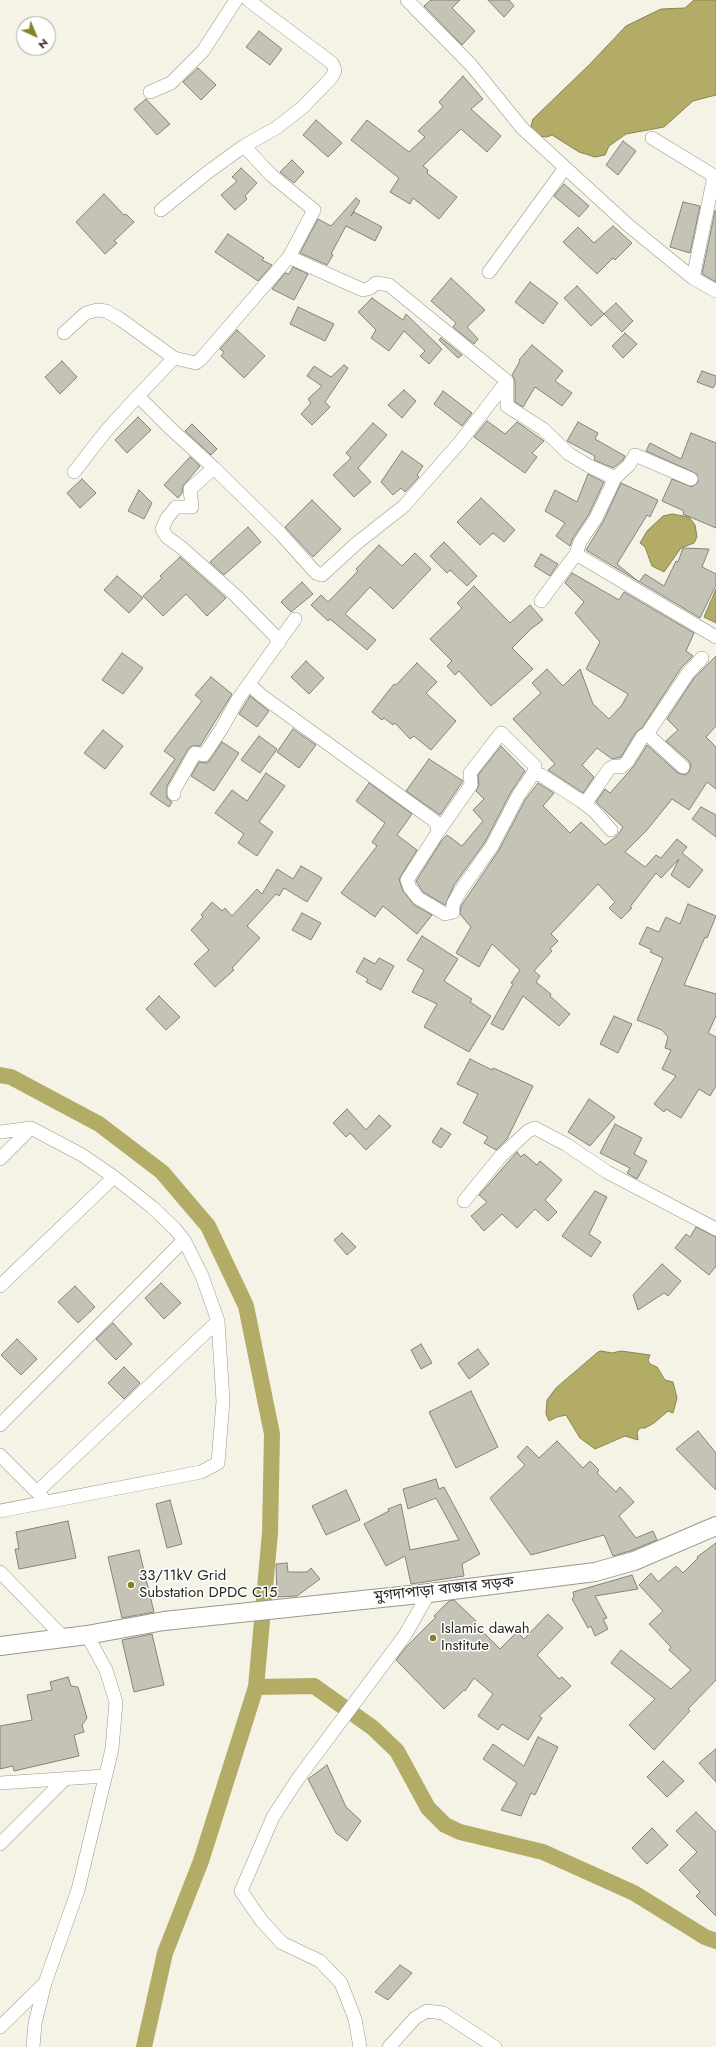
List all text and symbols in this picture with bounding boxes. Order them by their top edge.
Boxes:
north arrow [16,16,56,56]
text: N [35,35,52,53]
place label: 33/11kV Grid Substation DPDC C15 [139,1567,277,1602]
street label: মুগদাপাড়া বাজার সড়ক [373,1574,515,1606]
marker: 33/11kV Grid Substation DPDC C15 [126,1580,136,1590]
place label: Islamic dawah Institute [441,1620,530,1655]
marker: Islamic dawah Institute [428,1633,438,1643]

